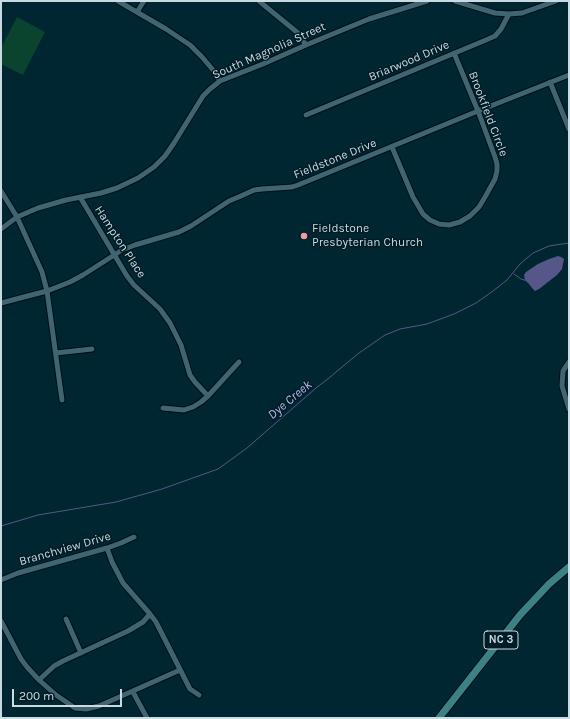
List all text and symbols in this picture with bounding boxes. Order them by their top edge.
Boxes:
street label: South Magnolia Street [210,20,328,82]
street label: Briarwood Drive [367,38,451,84]
street label: Brookfield Circle [465,69,511,159]
street label: Fieldstone Drive [291,136,379,182]
street label: Hampton Place [91,203,149,281]
place label: Fieldstone Presbyterian Church [312,222,423,250]
marker: Fieldstone Presbyterian Church [299,231,309,241]
water label: Dye Creek [265,377,315,423]
street label: Branchview Drive [18,529,112,569]
road number: NC 3 [484,631,518,649]
scale bar [14,681,124,707]
text: 200 m [19,689,54,703]

